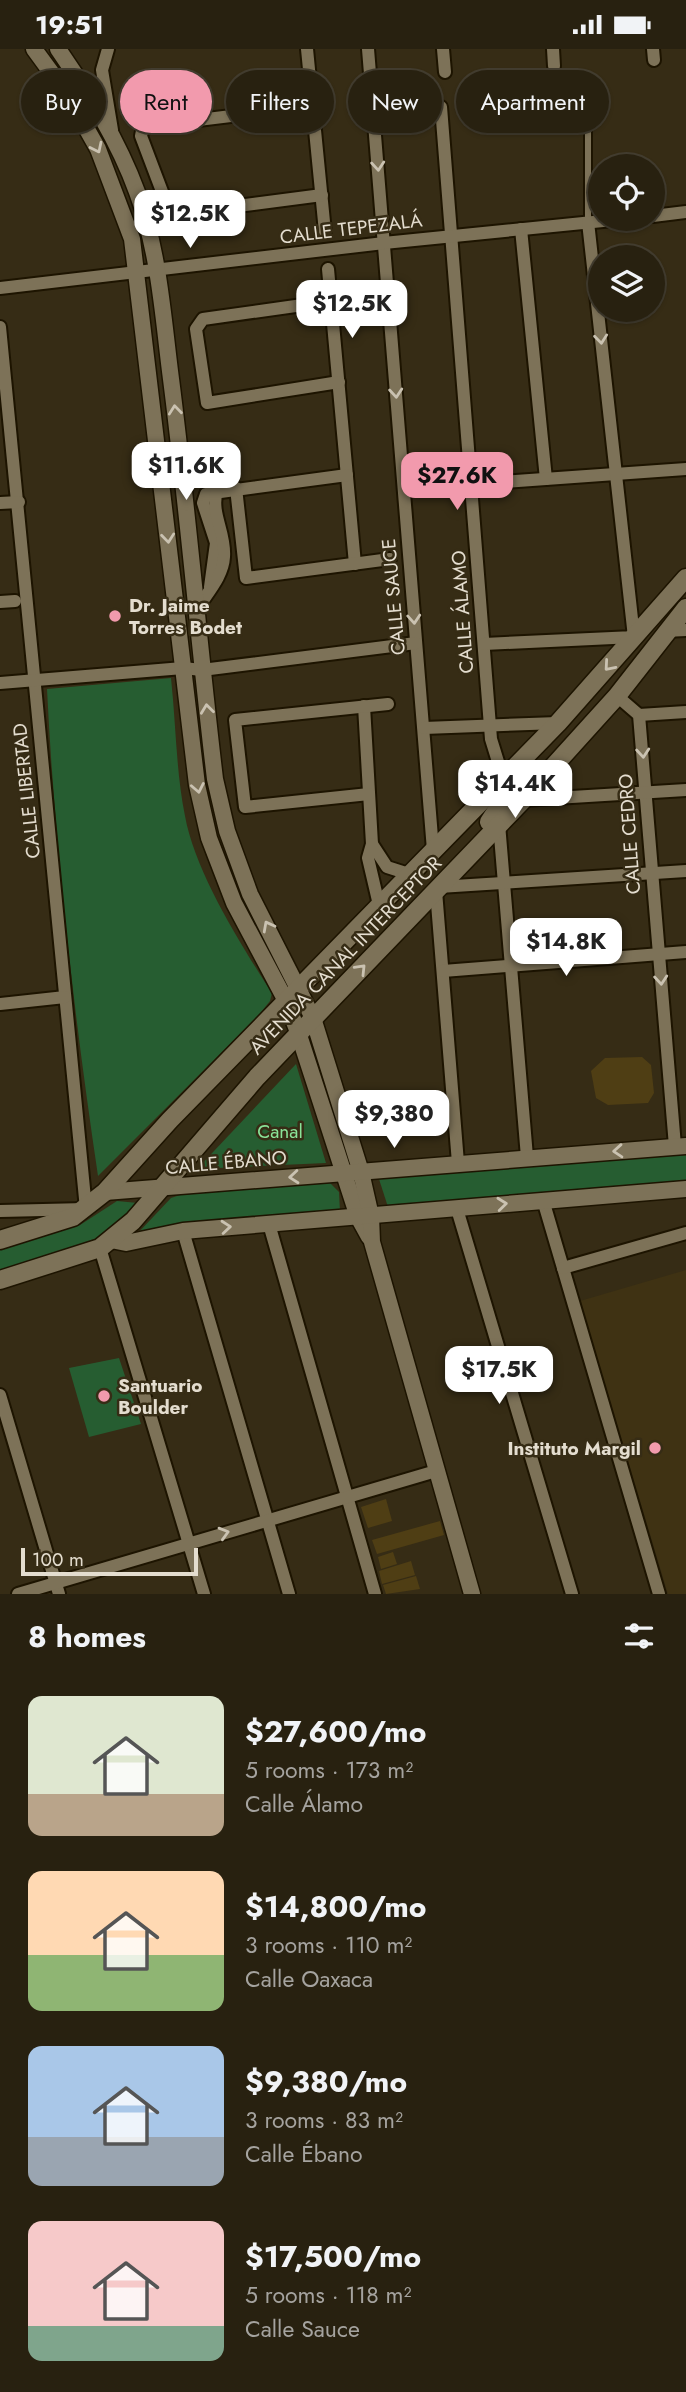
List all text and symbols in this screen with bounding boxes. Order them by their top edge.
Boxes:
text: 19:51 [35,6,104,44]
chip: Buy [21,70,106,133]
chip: Rent [120,70,212,133]
chip: Filters [226,70,334,133]
chip: New [348,70,442,133]
chip: Apartment [456,70,609,133]
one-way arrow [88,141,102,153]
map controls [588,154,665,322]
button: locate [588,154,665,231]
one-way arrow [370,161,385,172]
pin: $12.5K [133,191,247,250]
text: $12.5K [150,196,230,230]
street label: CALLE TEPEZALÁ [278,206,424,251]
button: layers [588,245,665,322]
pin: $12.5K [295,281,409,340]
text: $12.5K [312,286,392,320]
one-way arrow [593,334,608,345]
one-way arrow [388,387,403,398]
one-way arrow [167,404,182,416]
pin: $11.6K [129,442,243,502]
text: $11.6K [148,448,224,482]
pin: $27.6K [400,453,514,512]
text: $27.6K [417,458,497,492]
one-way arrow [161,532,176,543]
street label: CALLE SAUCE [375,538,412,656]
street label: CALLE ÁLAMO [445,550,480,674]
place label: Dr. Jaime Torres Bodet [129,592,242,641]
marker: Dr. Jaime Torres Bodet [107,608,123,624]
one-way arrow [406,614,421,625]
one-way arrow [604,658,617,671]
one-way arrow [199,703,214,715]
street label: CALLE LIBERTAD [6,722,47,860]
one-way arrow [635,748,650,759]
pin: $14.4K [458,761,572,820]
text: $14.4K [474,766,556,800]
street label: CALLE CEDRO [612,773,647,895]
one-way arrow [189,782,204,794]
street label: AVENIDA CANAL INTERCEPTOR [243,850,448,1061]
pin: $14.8K [509,919,623,978]
one-way arrow [263,921,276,933]
text: $14.8K [526,924,606,958]
one-way arrow [353,965,366,978]
one-way arrow [653,975,668,986]
pin: $9,380 [337,1091,451,1150]
text: $9,380 [354,1096,434,1130]
park label: Canal [257,1118,303,1145]
one-way arrow [612,1143,623,1158]
street label: CALLE ÉBANO [164,1144,288,1181]
one-way arrow [288,1170,299,1185]
one-way arrow [497,1197,508,1212]
one-way arrow [221,1220,232,1235]
pin: $17.5K [442,1347,556,1406]
text: $17.5K [461,1352,537,1386]
place label: Santuario Boulder [118,1372,203,1421]
marker: Santuario Boulder [96,1388,112,1404]
place label: Instituto Margil [507,1435,641,1462]
marker: Instituto Margil [647,1440,663,1456]
one-way arrow [218,1527,230,1542]
scale bar [21,1545,198,1577]
text: 100 m [32,1546,84,1573]
text: 8 homes [28,1615,146,1658]
icon: filters [620,1617,658,1655]
text: $27,600/mo [245,1710,426,1753]
icon: home [84,1724,168,1808]
text: 5 rooms · 173 m² [245,1753,413,1787]
text: Calle Álamo [245,1787,363,1821]
text: $14,800/mo [245,1885,427,1928]
icon: home [84,1899,168,1983]
text: 3 rooms · 110 m² [245,1928,412,1962]
text: Calle Oaxaca [245,1962,373,1996]
text: $9,380/mo [245,2060,407,2103]
icon: home [84,2074,168,2158]
text: 3 rooms · 83 m² [245,2103,403,2137]
text: Calle Ébano [245,2137,363,2171]
text: $17,500/mo [245,2235,421,2278]
icon: home [84,2249,168,2333]
text: 5 rooms · 118 m² [245,2278,412,2312]
text: Calle Sauce [245,2312,360,2346]

